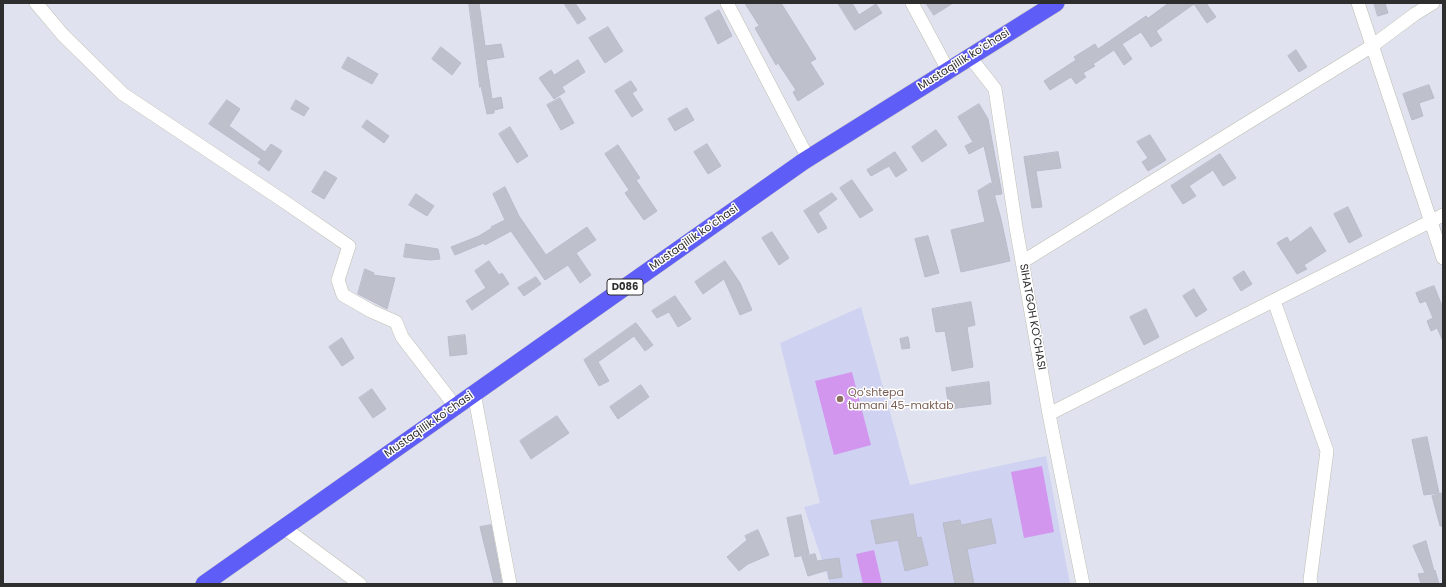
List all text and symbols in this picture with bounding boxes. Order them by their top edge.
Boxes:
street label: Mustaqillik koʻchasi [916,27,1012,93]
street label: Mustaqillik koʻchasi [647,202,741,274]
street label: SIHATGOH KO'CHASI [1016,263,1048,371]
road number: D086 [607,279,643,295]
place label: Qo'shtepa tumani 45-maktab [848,386,954,412]
street label: Mustaqillik koʻchasi [382,389,476,461]
marker: Qo'shtepa tumani 45-maktab [835,394,845,404]

